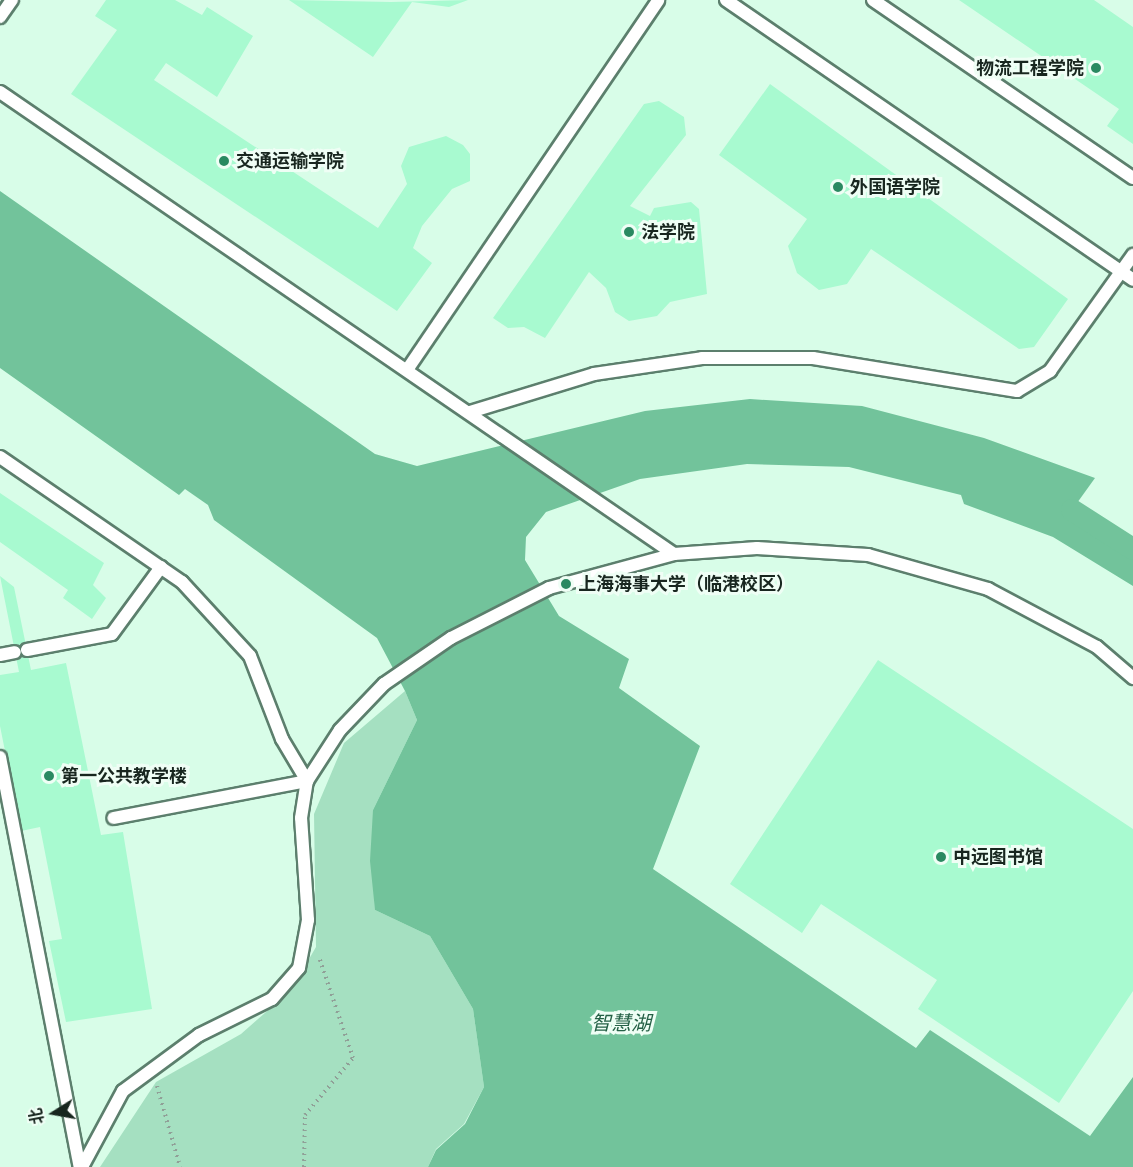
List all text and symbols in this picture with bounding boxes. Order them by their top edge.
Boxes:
place label: 物流工程学院 [976,57,1084,79]
marker: 物流工程学院 [1089,61,1103,75]
place label: 交通运输学院 [236,150,344,172]
marker: 交通运输学院 [217,154,231,168]
place label: 外国语学院 [850,176,940,198]
marker: 外国语学院 [831,180,845,194]
place label: 法学院 [641,221,695,243]
marker: 法学院 [622,225,636,239]
place label: 上海海事大学（临港校区） [578,573,794,595]
marker: 上海海事大学（临港校区） [559,577,573,591]
place label: 第一公共教学楼 [61,765,187,787]
marker: 第一公共教学楼 [42,769,56,783]
place label: 中远图书馆 [953,846,1043,868]
marker: 中远图书馆 [934,850,948,864]
water label: 智慧湖 [591,1010,651,1034]
north arrow [24,1083,84,1143]
text: 北 [23,1106,50,1127]

